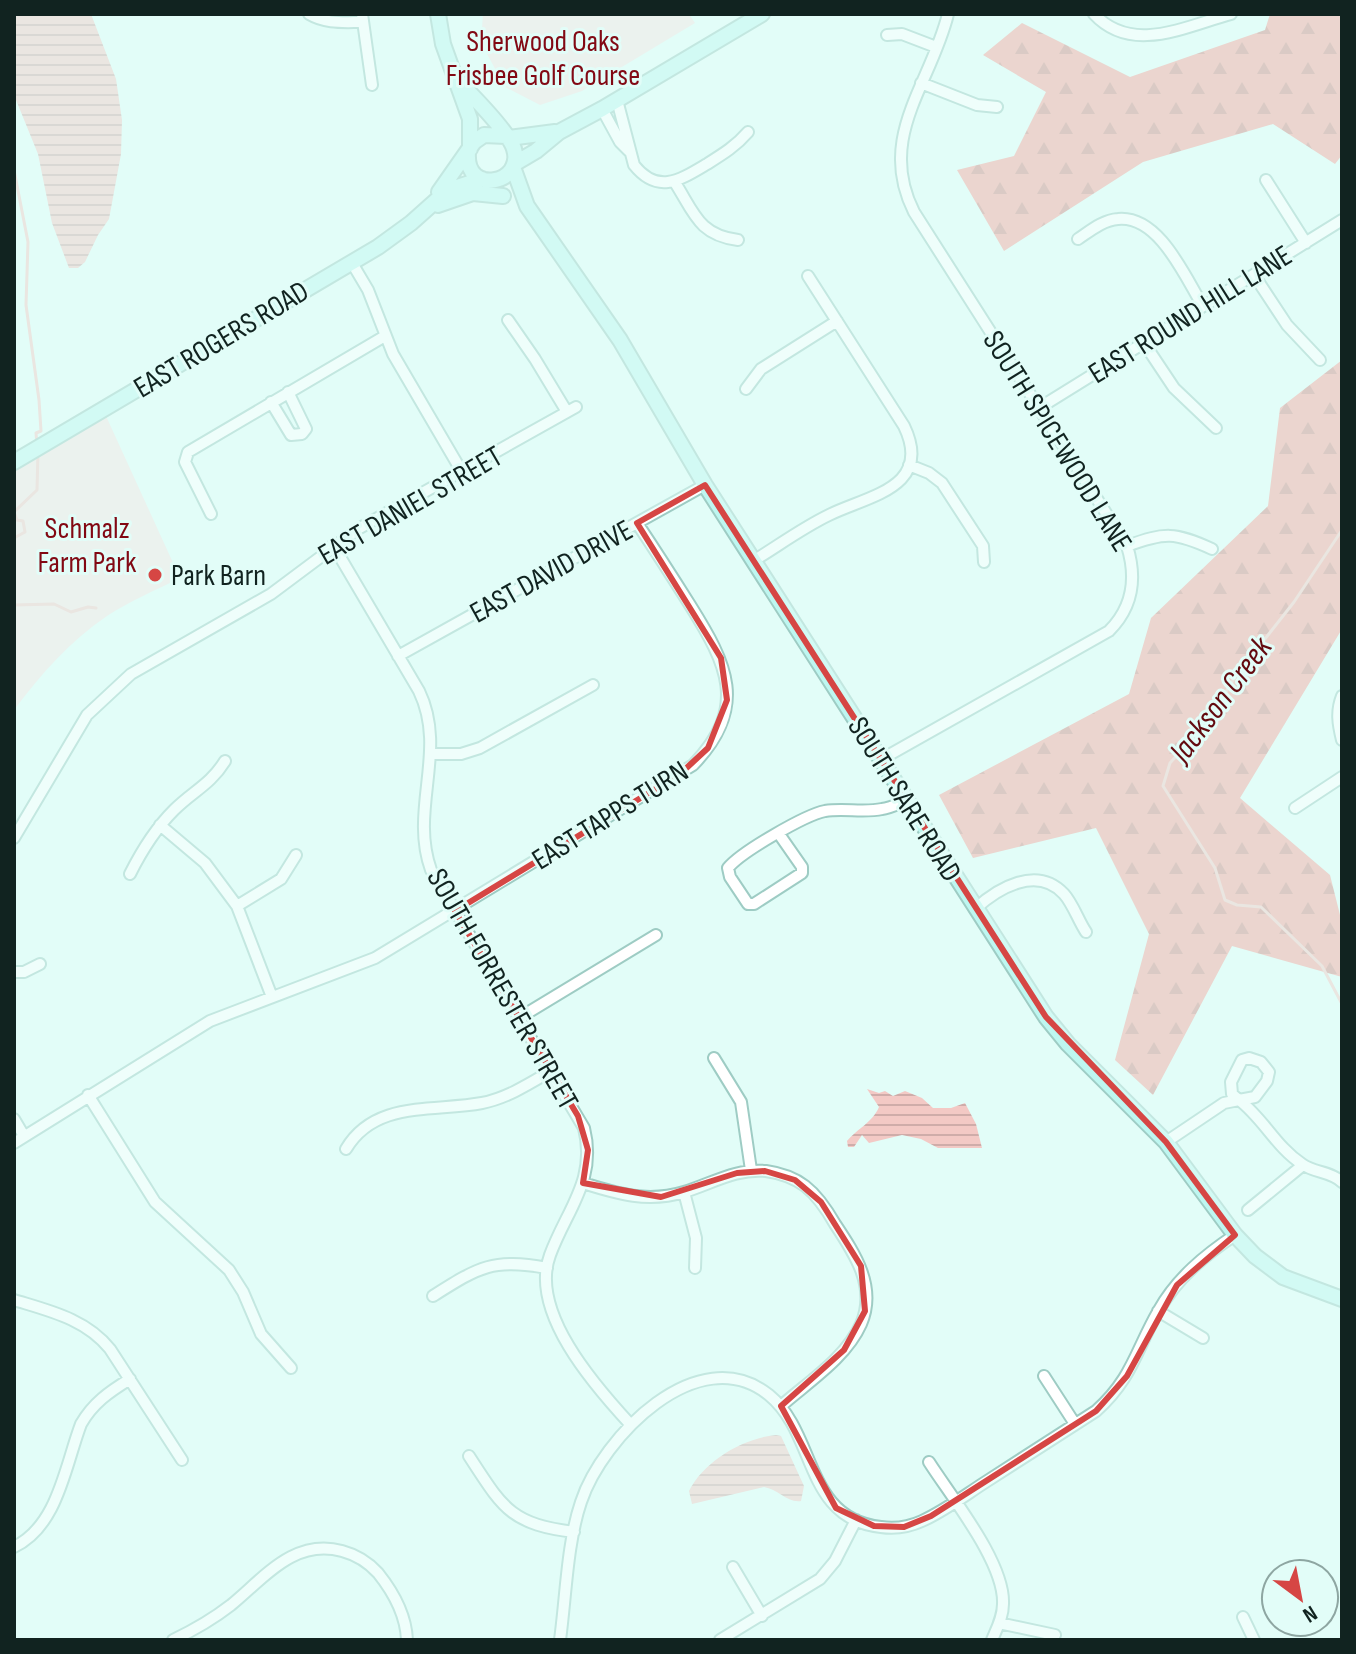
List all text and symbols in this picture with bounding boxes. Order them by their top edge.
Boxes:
park label: Sherwood Oaks Frisbee Golf Course [446,24,640,94]
street label: EAST ROUND HILL LANE [1082,238,1299,392]
street label: EAST ROGERS ROAD [127,273,316,406]
street label: SOUTH SPICEWOOD LANE [975,325,1140,559]
street label: EAST DANIEL STREET [312,439,509,573]
park label: Schmalz Farm Park [38,511,137,581]
street label: EAST DAVID DRIVE [464,512,639,631]
place label: Park Barn [171,558,266,594]
marker: Park Barn [146,566,164,584]
water label: Jackson Creek [1160,629,1282,772]
street label: SOUTH SARE ROAD [839,711,969,888]
street label: EAST TAPPS TURN [526,754,695,878]
street label: SOUTH FORRESTER STREET [418,863,586,1116]
north arrow [1260,1558,1340,1638]
text: N [1298,1599,1322,1628]

